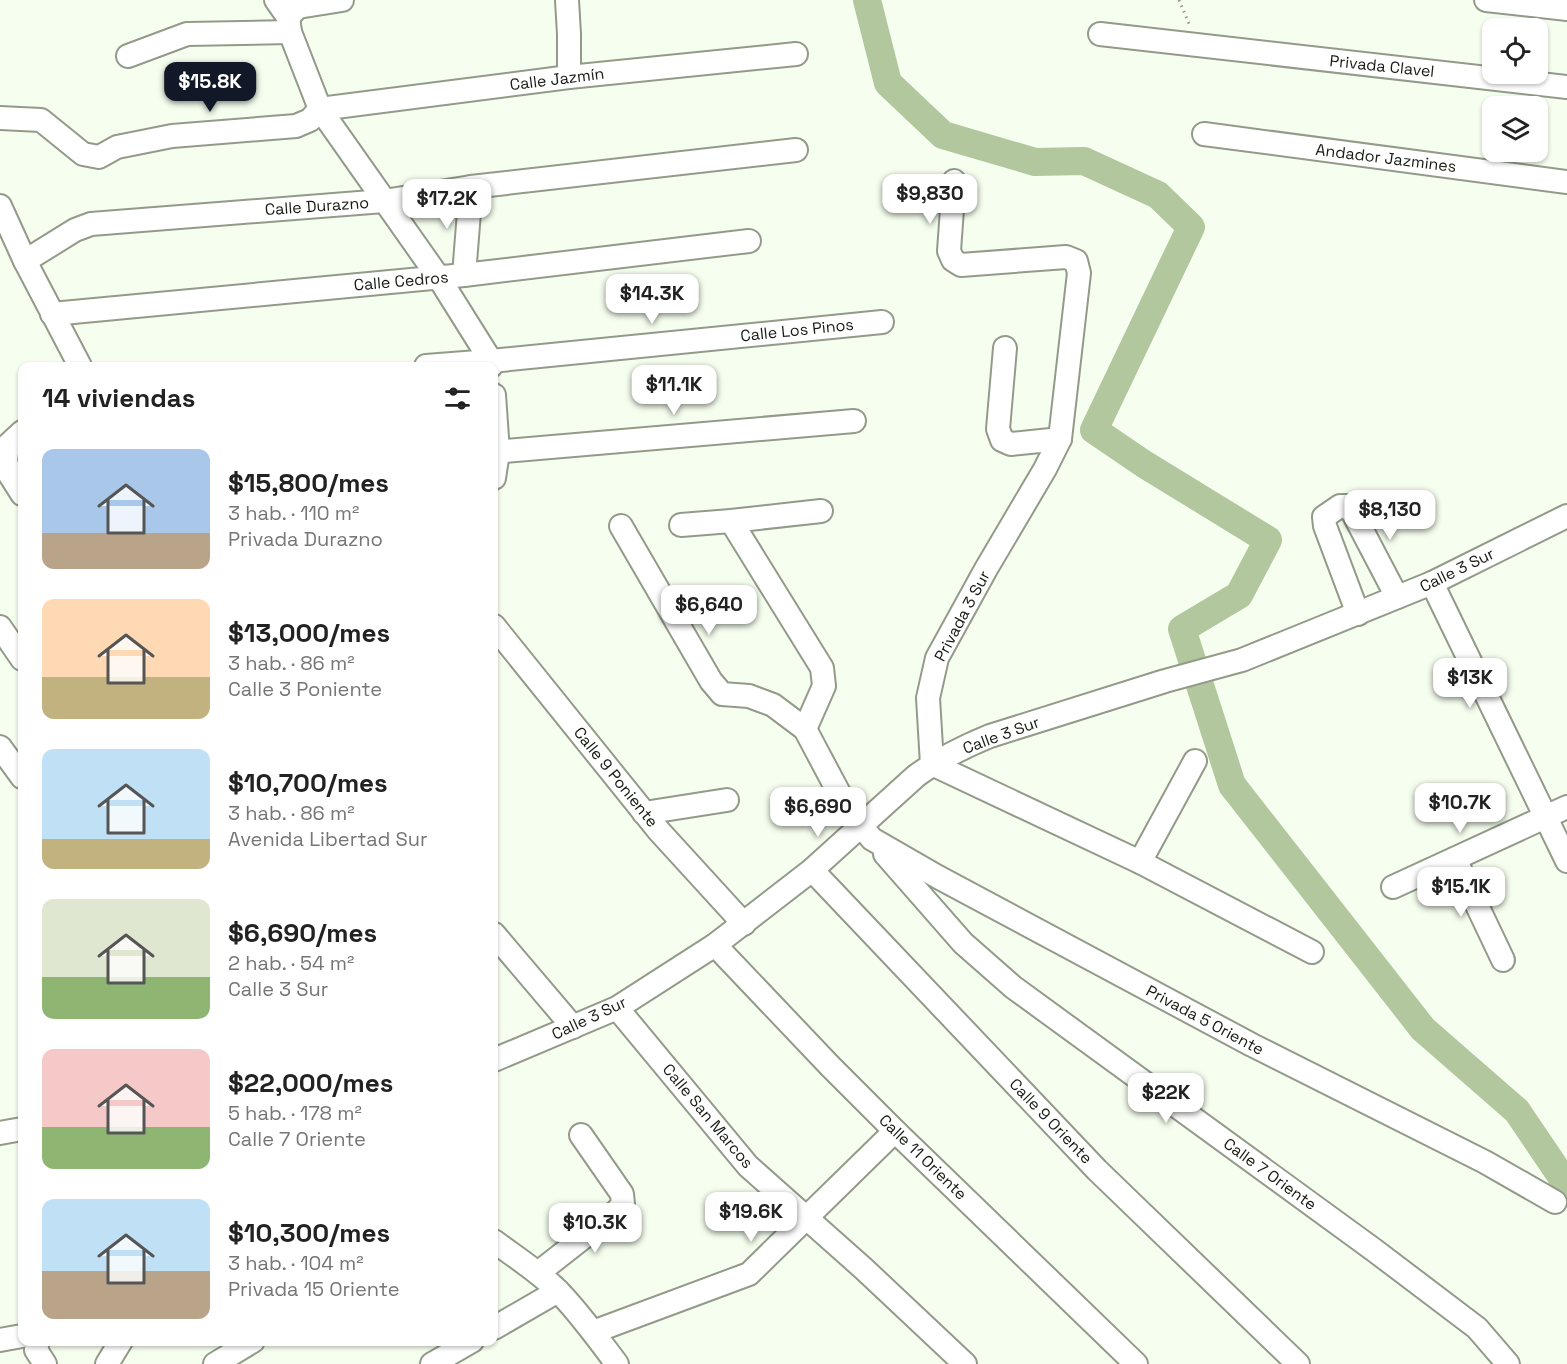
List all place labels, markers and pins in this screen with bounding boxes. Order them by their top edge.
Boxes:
pin: $15.8K [161,62,259,113]
pin: $9,830 [881,174,979,225]
pin: $17.2K [398,179,496,230]
pin: $14.3K [603,274,701,325]
pin: $11.1K [625,365,723,416]
pin: $8,130 [1341,490,1439,541]
pin: $6,640 [660,585,758,636]
pin: $13K [1434,658,1506,709]
pin: $10.7K [1411,783,1509,834]
pin: $6,690 [769,787,867,838]
pin: $15.1K [1412,867,1510,918]
pin: $22K [1130,1073,1202,1124]
pin: $19.6K [702,1192,800,1243]
pin: $10.3K [546,1203,644,1254]

